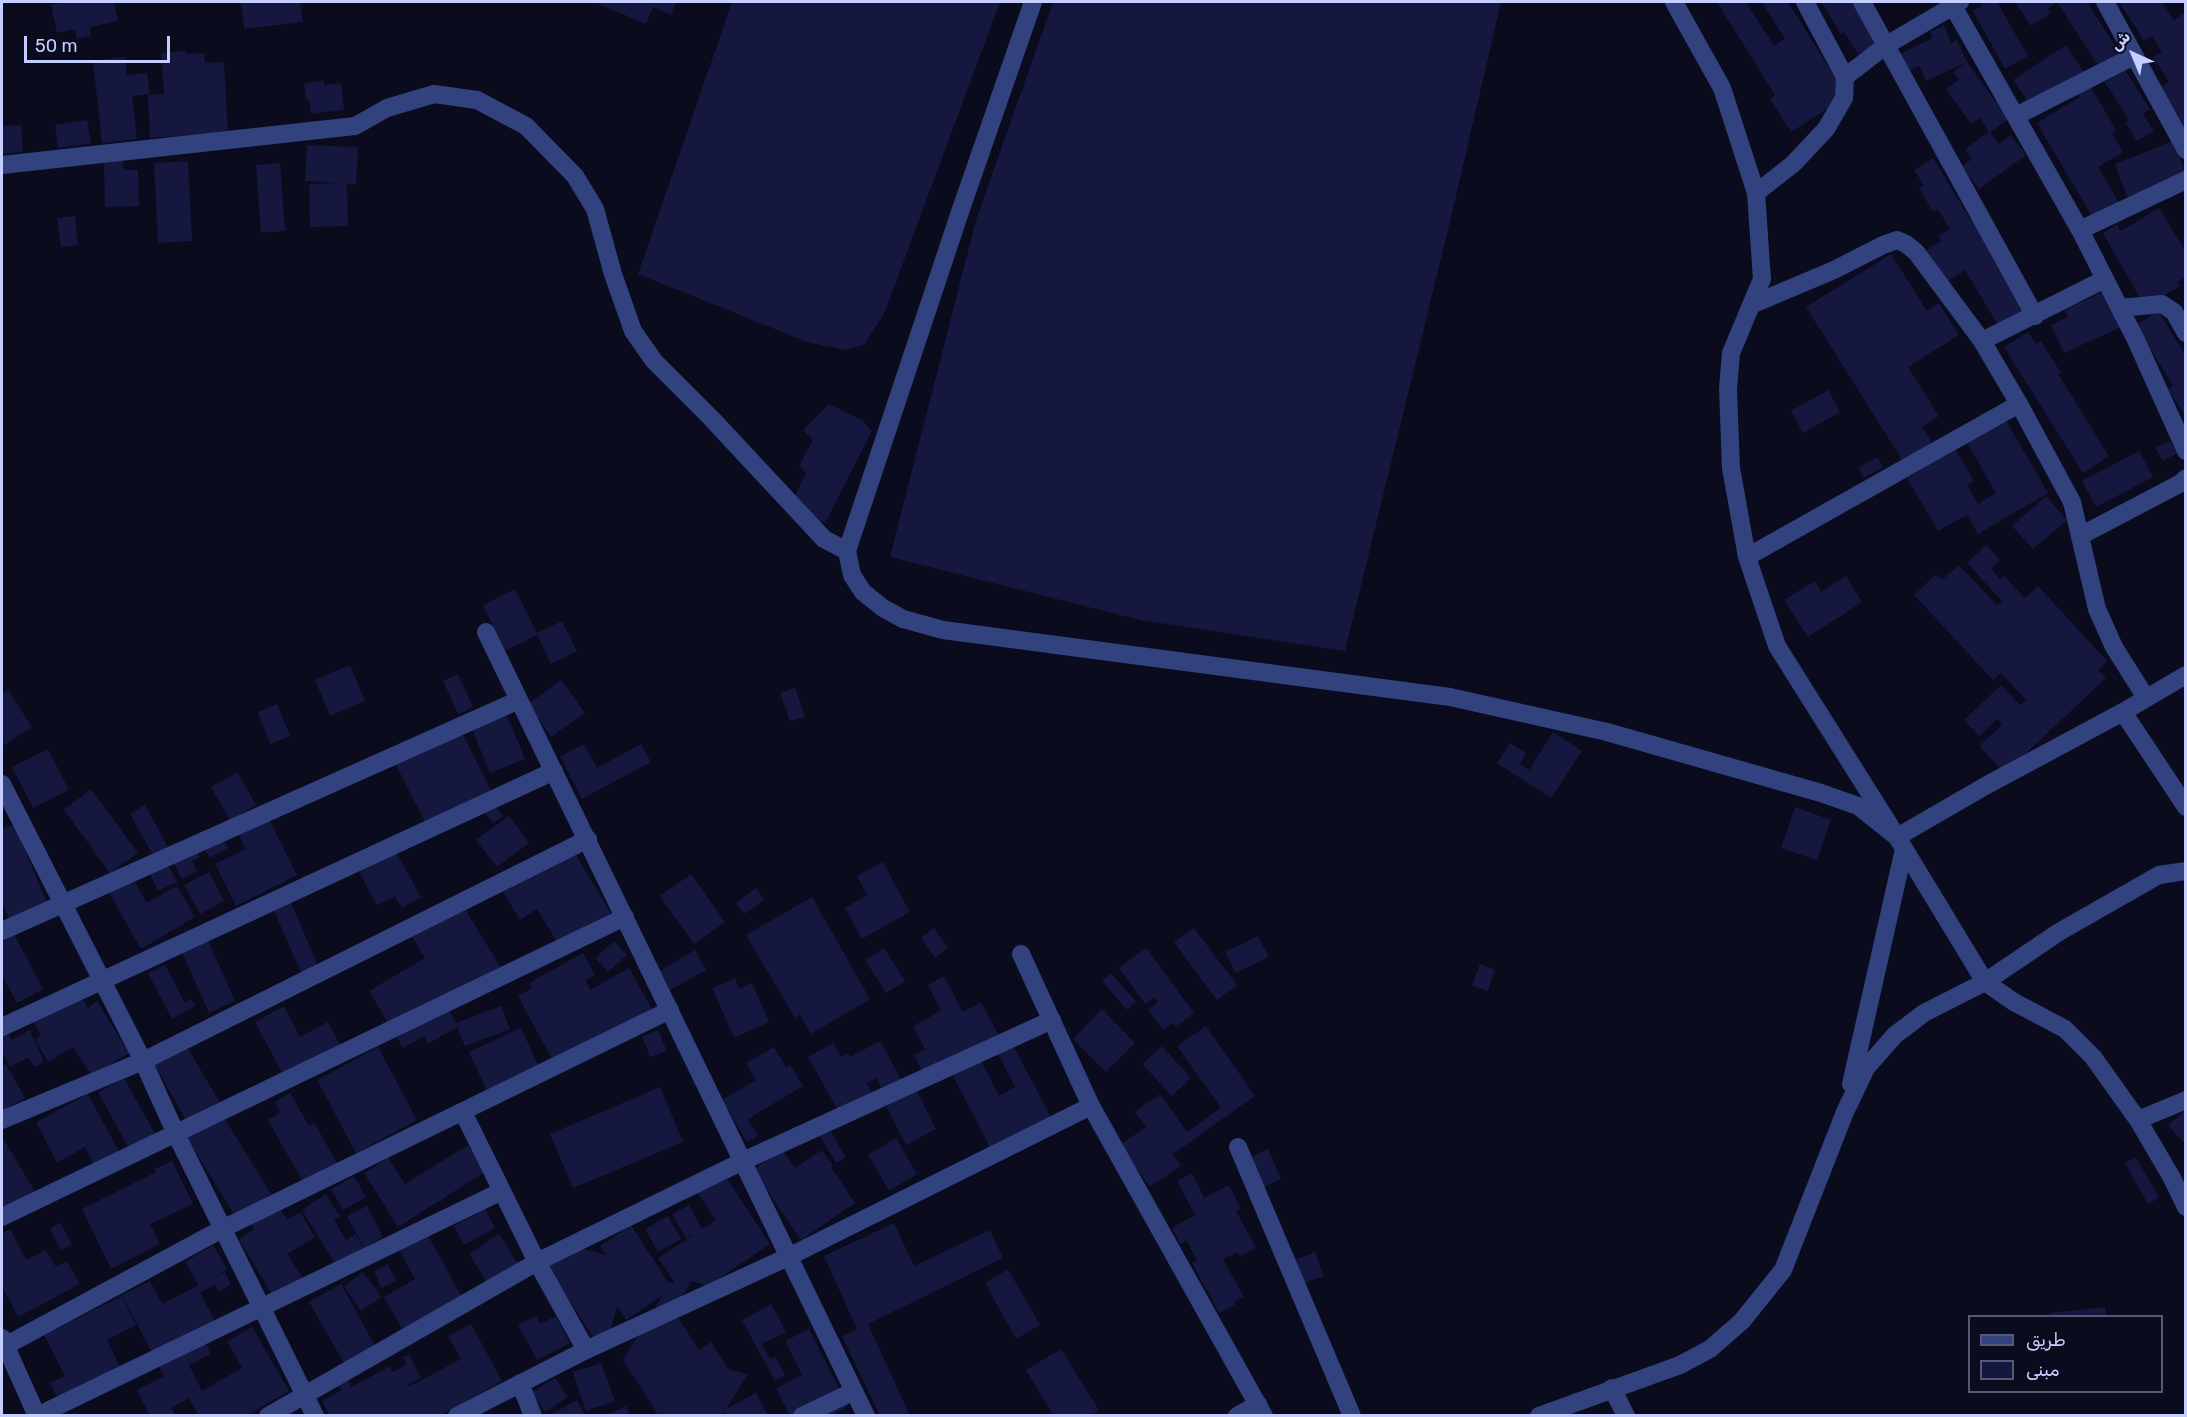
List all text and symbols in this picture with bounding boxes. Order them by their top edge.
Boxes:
scale bar [27,24,172,62]
north arrow [2103,24,2163,84]
text: ش [2106,27,2134,55]
text: 50 m [35,35,78,57]
legend [1968,1315,2163,1393]
text: طريق [2026,1329,2066,1351]
text: مبنى [2026,1359,2060,1381]

